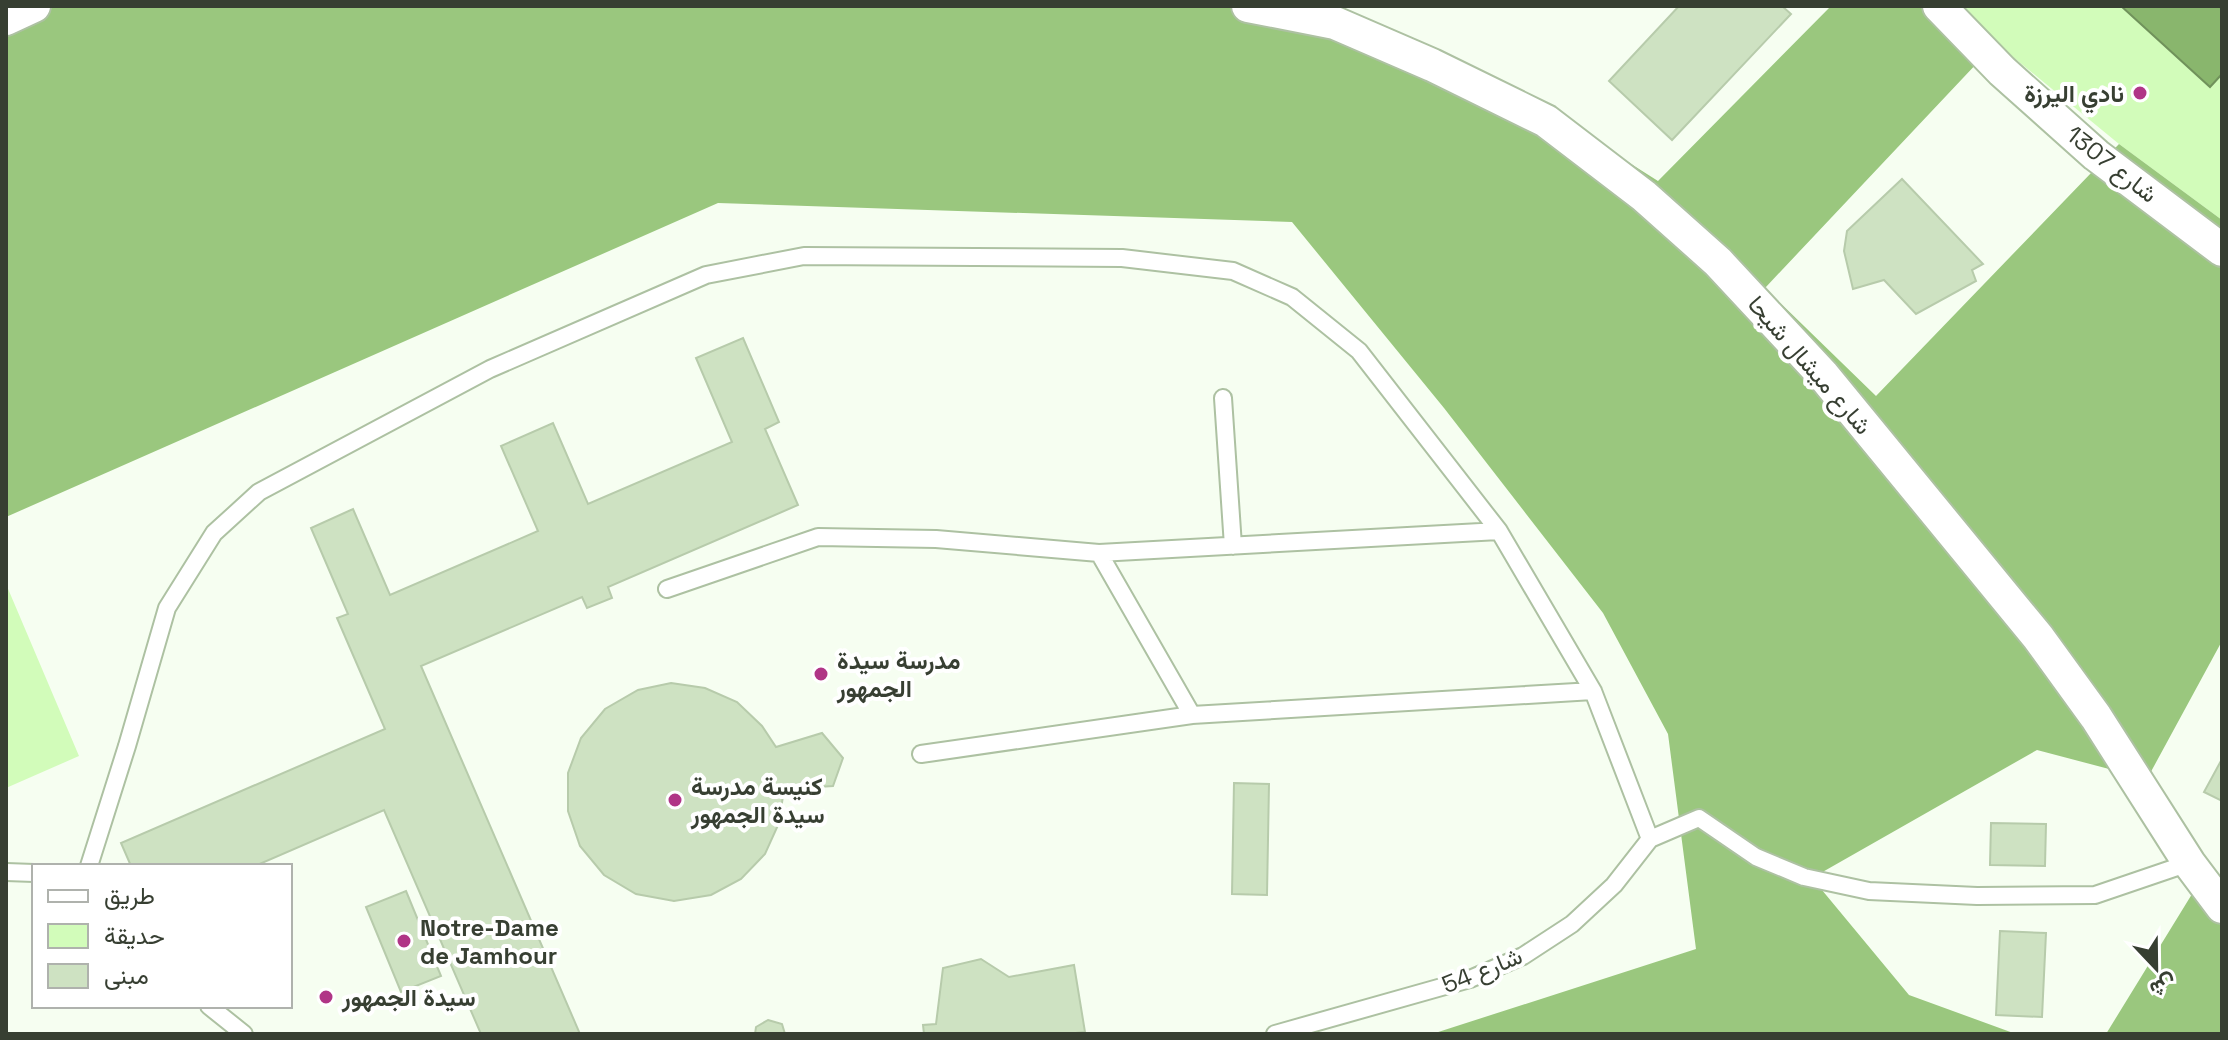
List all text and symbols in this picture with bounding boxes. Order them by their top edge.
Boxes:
place label: نادي اليرزة [2024,78,2124,114]
marker: نادي اليرزة [2131,84,2149,102]
street label: شارع 1307 [2059,119,2164,210]
street label: شارع ميشال شيحا [1740,289,1879,442]
place label: مدرسة سيدة الجمهور [836,645,960,704]
marker: مدرسة سيدة الجمهور [812,665,830,683]
place label: كنيسة مدرسة سيدة الجمهور [690,771,825,830]
marker: كنيسة مدرسة سيدة الجمهور [666,791,684,809]
legend [32,864,292,1008]
text: طريق [104,880,155,911]
place label: Notre-Dame de Jamhour [420,912,559,971]
text: حديقة [104,920,165,951]
north arrow [2116,928,2196,1008]
marker: Notre-Dame de Jamhour [395,932,413,950]
street label: شارع 54 [1437,940,1527,1001]
text: مبنى [104,960,149,991]
text: ش [2146,969,2181,1004]
place label: سيدة الجمهور [341,982,476,1013]
marker: سيدة الجمهور [317,988,335,1006]

